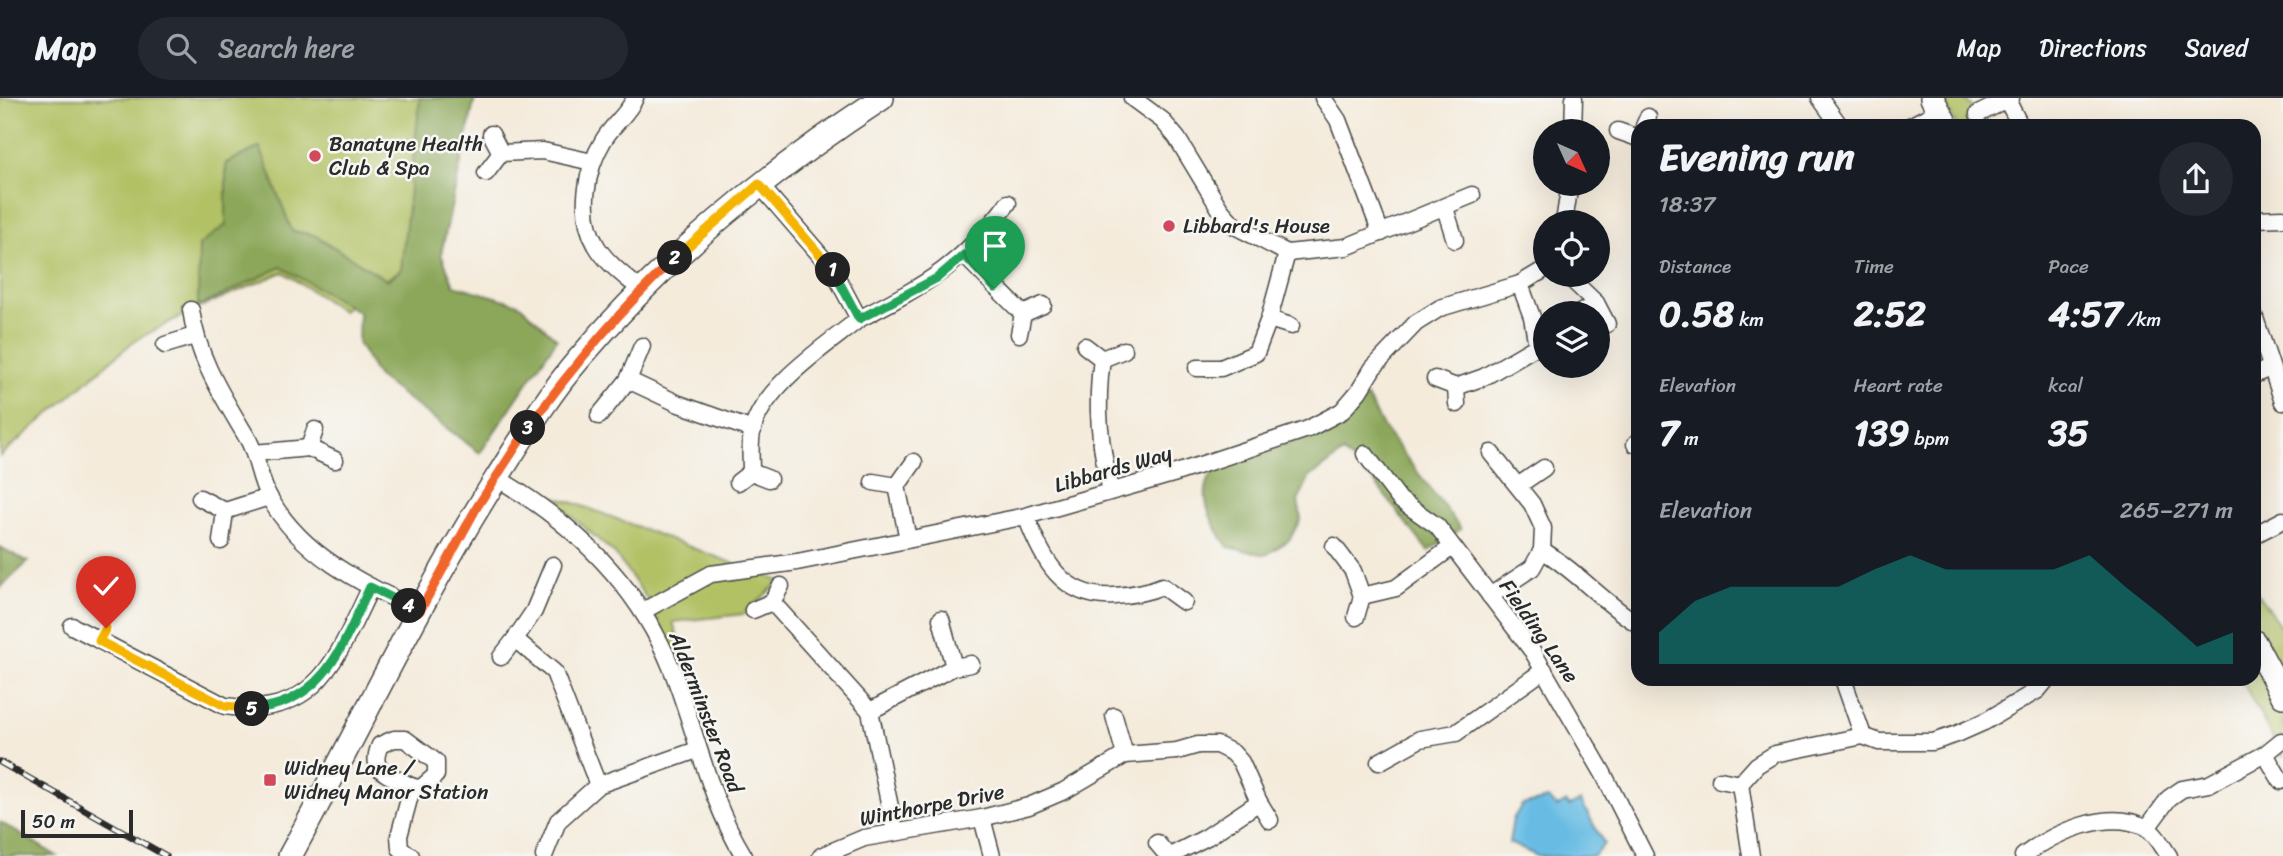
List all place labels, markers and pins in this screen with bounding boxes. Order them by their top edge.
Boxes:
place label: Banatyne Health Club & Spa [329,125,483,187]
marker: Banatyne Health Club & Spa [307,148,323,164]
place label: Libbard's House [1183,207,1330,245]
pin [965,216,1025,288]
marker: Libbard's House [1161,218,1177,234]
pin: 2 [658,240,692,276]
pin: 1 [816,252,850,288]
pin: 3 [510,410,546,446]
pin [76,556,136,628]
pin: 4 [392,588,426,624]
pin: 5 [234,692,270,726]
place label: Widney Lane / Widney Manor Station [284,749,488,811]
marker: Widney Lane / Widney Manor Station [262,772,278,788]

